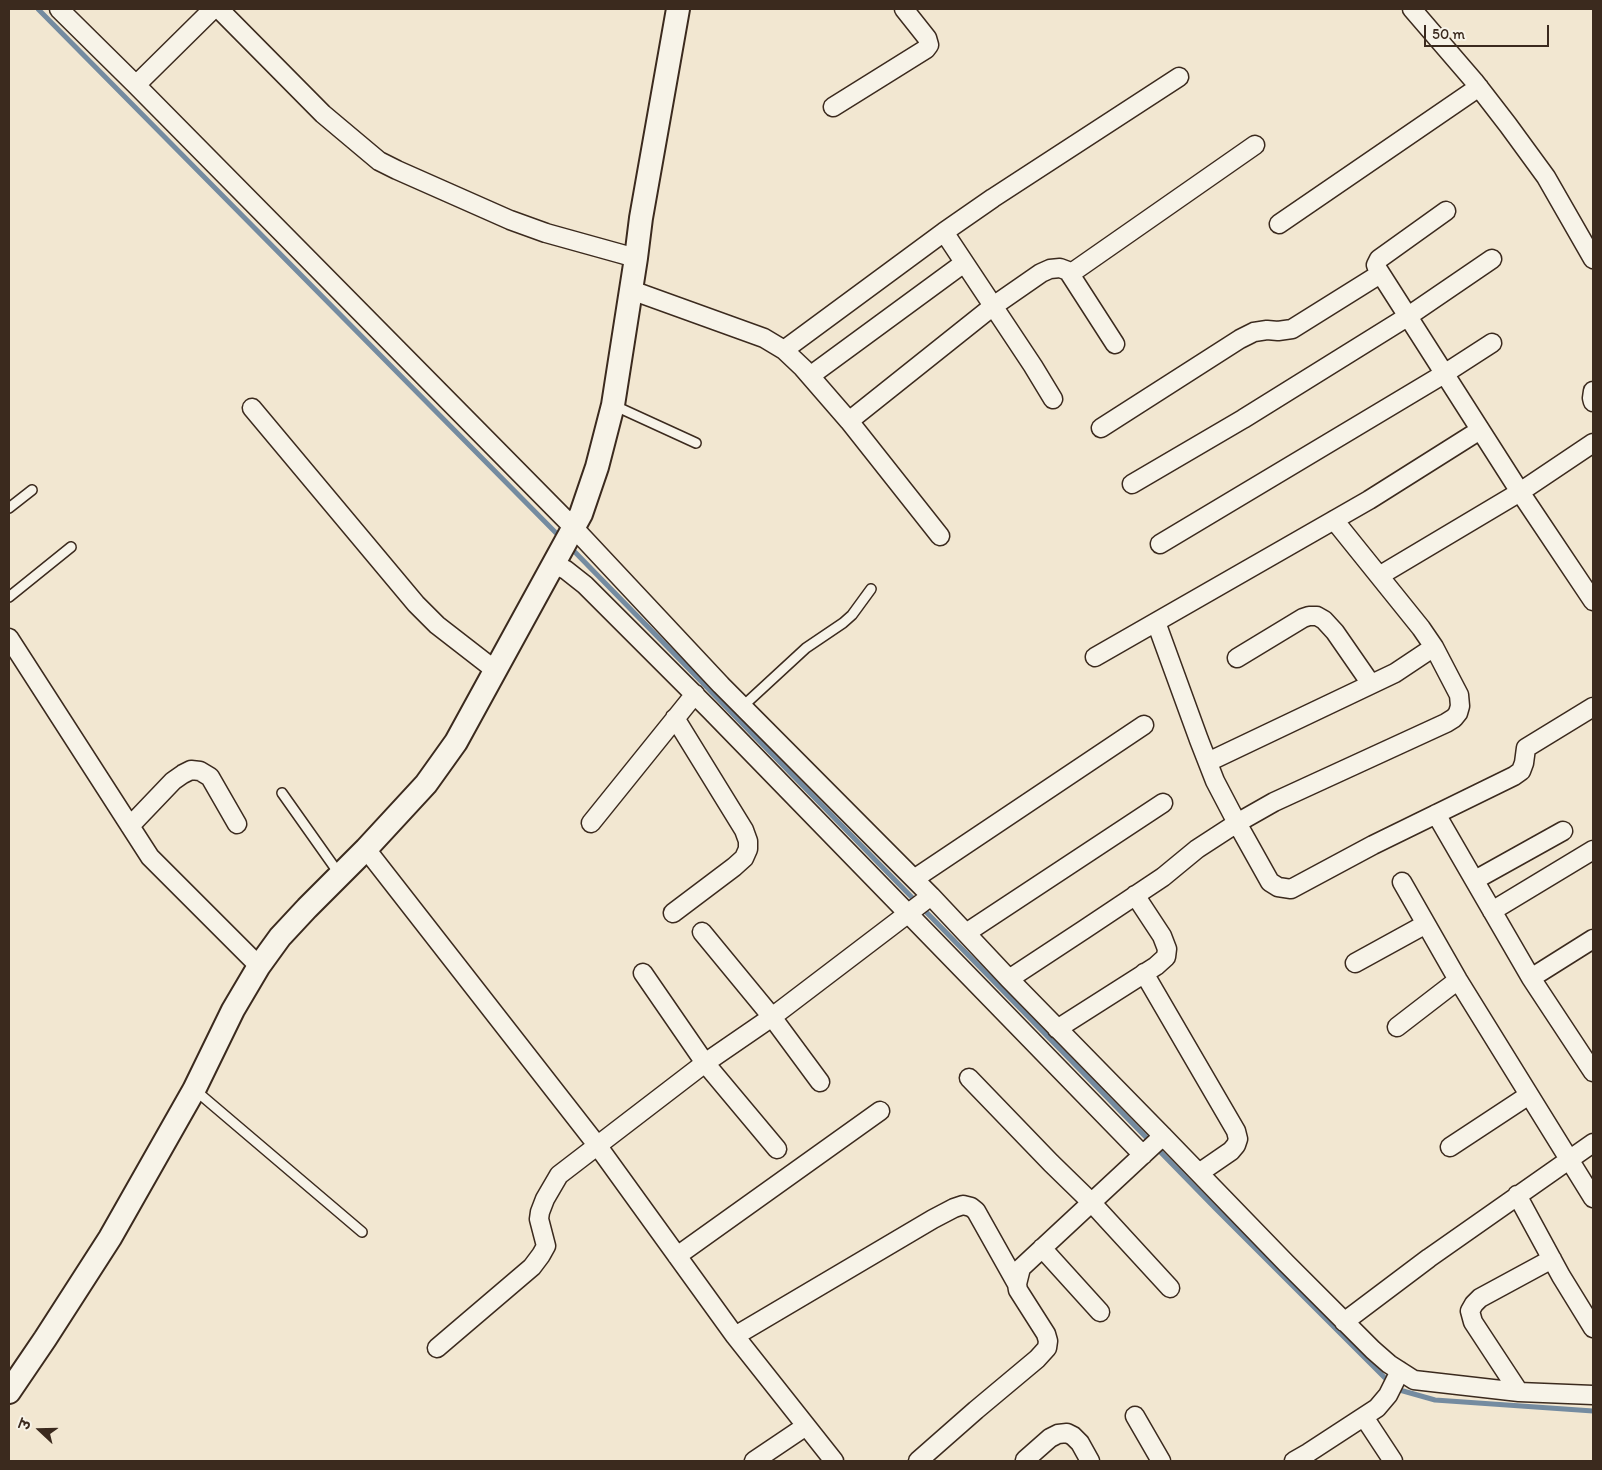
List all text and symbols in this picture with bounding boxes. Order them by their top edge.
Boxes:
scale bar [1427,15,1552,47]
text: 50 m [1432,25,1465,43]
north arrow [15,1405,65,1455]
text: उ [16,1417,35,1432]

